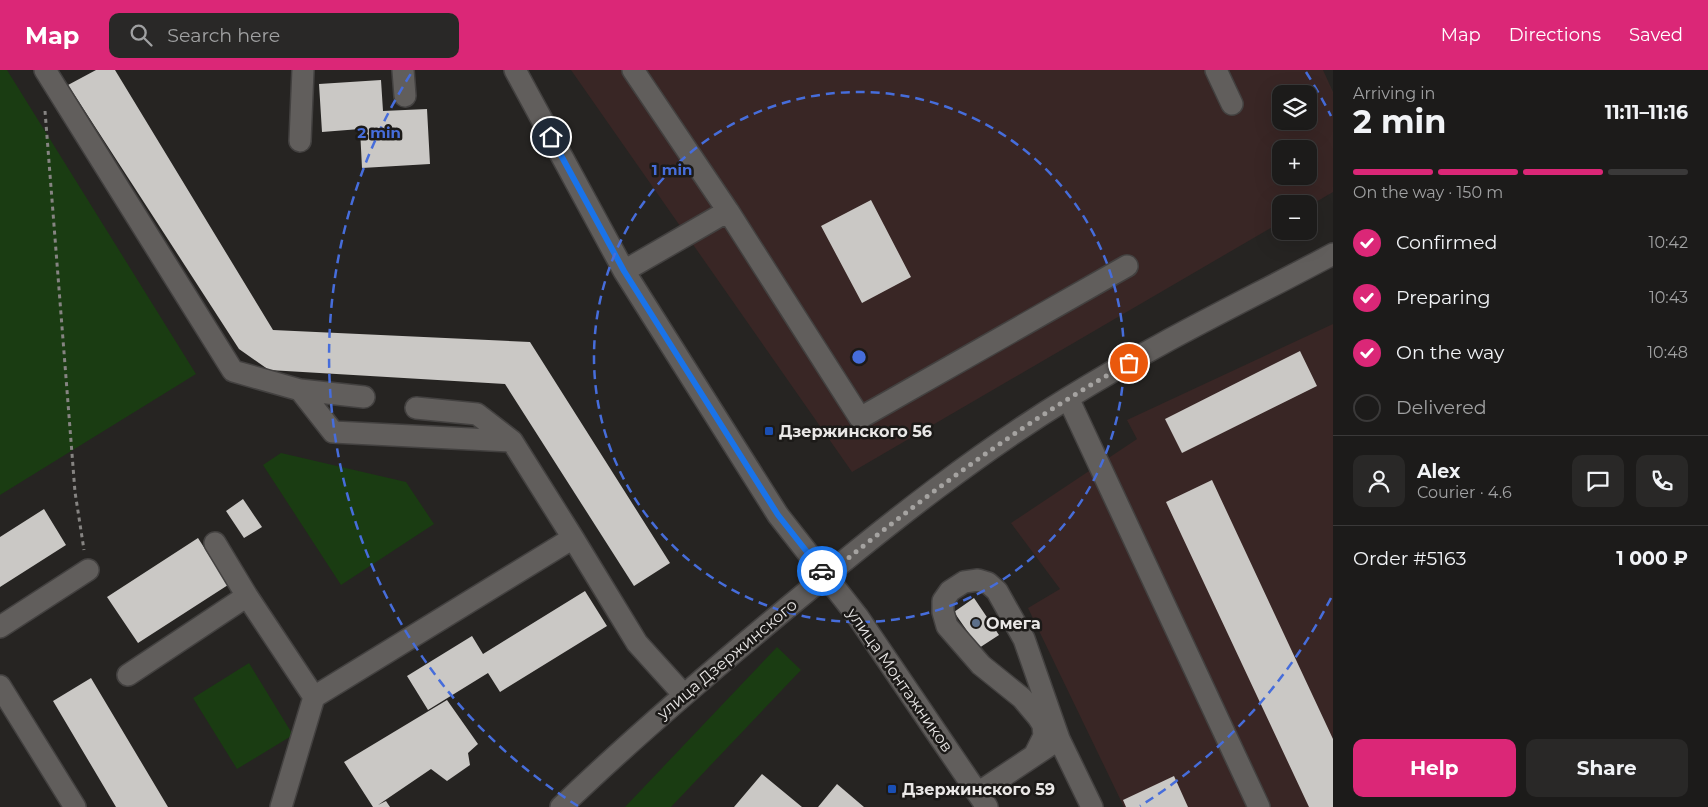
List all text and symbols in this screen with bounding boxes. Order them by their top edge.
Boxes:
search box [109,13,459,58]
text: Map [25,21,79,50]
icon: search [127,21,155,49]
text: Search here [167,24,280,47]
text: Map [1441,24,1481,46]
text: Directions [1509,24,1601,46]
text: Saved [1629,24,1683,46]
text: Arriving in [1353,84,1435,103]
map controls [1272,85,1317,240]
button: layers [1272,85,1317,130]
text: 11:11–11:16 [1605,101,1688,124]
text: 2 min [1353,102,1446,141]
pin [530,116,572,158]
text: 2 min [357,123,401,142]
icon: home [537,123,565,151]
button: + [1272,140,1317,185]
text: 1 min [652,160,692,179]
text: On the way · 150 m [1353,183,1503,202]
button: − [1272,195,1317,240]
icon: check [1353,229,1381,257]
text: Confirmed [1396,231,1497,254]
text: 10:42 [1649,233,1688,252]
icon: check [1353,284,1381,312]
text: Preparing [1396,286,1491,309]
text: 10:43 [1649,288,1688,307]
icon: check [1353,339,1381,367]
text: On the way [1396,341,1504,364]
pin [1108,342,1150,384]
text: 10:48 [1647,343,1688,362]
centre of rings [850,348,868,366]
icon: bag [1115,349,1143,377]
text: Delivered [1396,396,1487,419]
place label: Дзержинского 56 [779,422,932,441]
marker: Дзержинского 56 [763,425,775,437]
button: person [1353,455,1405,507]
button: chat [1572,455,1624,507]
button: phone [1636,455,1688,507]
text: Alex [1417,460,1460,483]
text: Courier · 4.6 [1417,483,1512,502]
courier [797,546,847,596]
text: Order #5163 [1353,547,1466,570]
text: 1 000 ₽ [1616,547,1688,570]
icon: car [808,557,836,585]
street label: улица Дзержинского [652,595,801,724]
street label: улица Монтажников [842,604,957,756]
place label: Омега [986,614,1041,633]
marker: Омега [970,617,982,629]
button: Help [1353,739,1516,797]
button: Share [1526,739,1688,797]
place label: Дзержинского 59 [902,780,1055,799]
marker: Дзержинского 59 [886,783,898,795]

